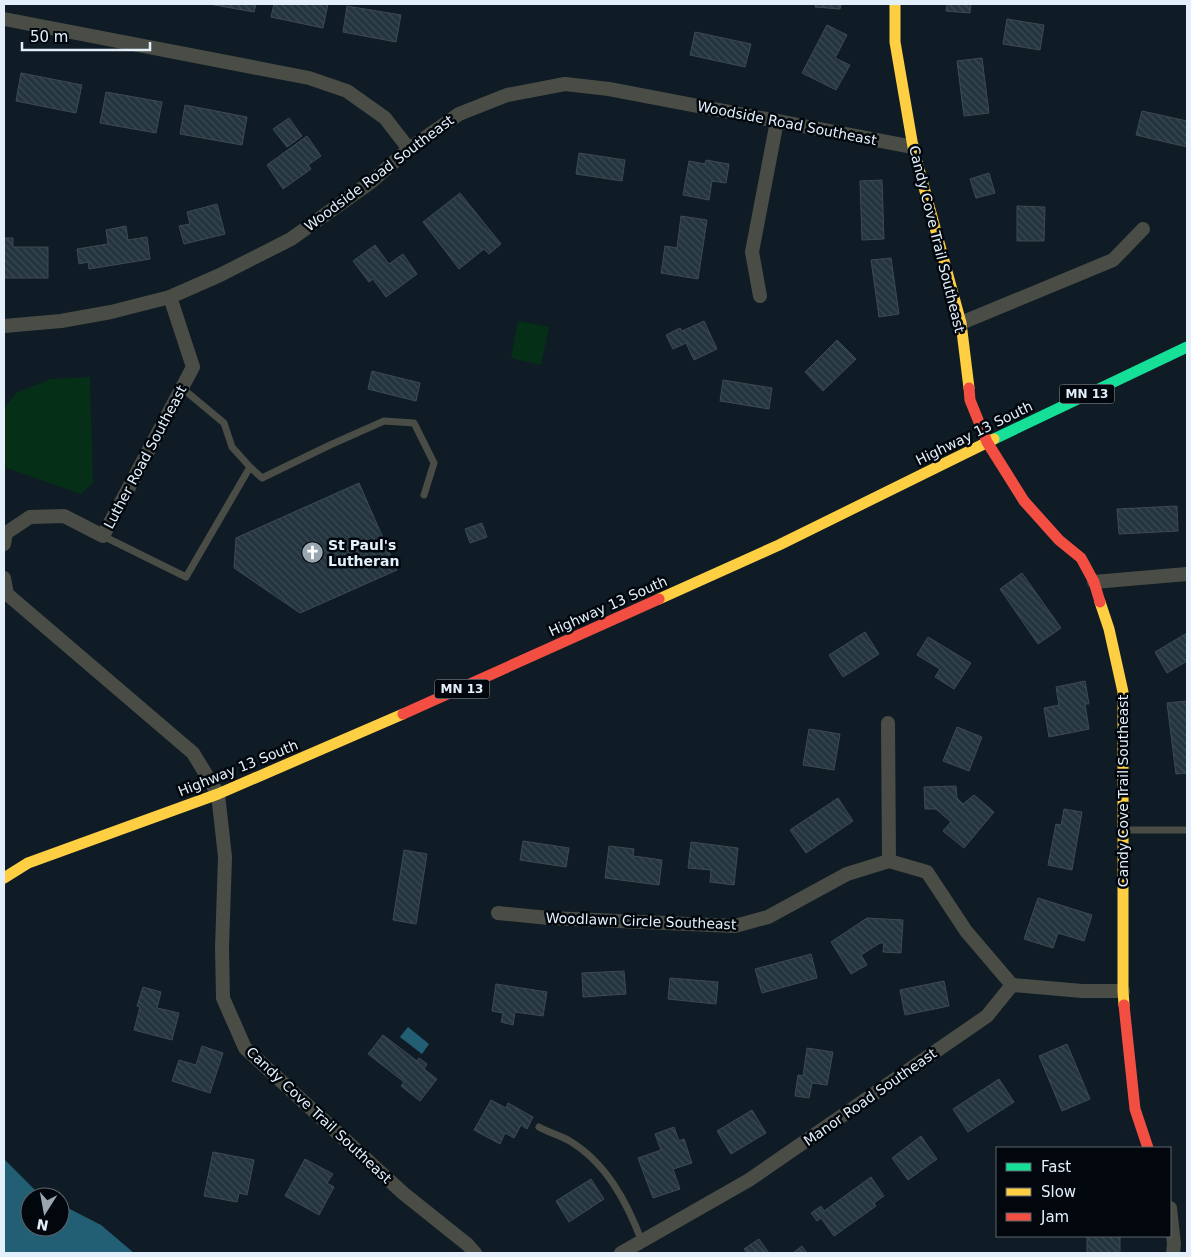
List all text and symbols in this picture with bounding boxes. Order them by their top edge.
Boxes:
scale bar [22,20,150,52]
text: 50 m [30,28,68,46]
street label: Woodside Road Southeast [696,98,879,148]
street label: Woodside Road Southeast [301,111,457,234]
street label: Candy Cove Trail Southeast [906,144,968,335]
street label: Luther Road Southeast [100,382,190,531]
road number: MN 13 [1060,384,1114,404]
street label: Highway 13 South [913,398,1035,468]
place label: St Paul's Lutheran [328,537,399,569]
church icon: St Paul's Lutheran [300,541,324,565]
street label: Highway 13 South [546,573,670,639]
road number: MN 13 [434,680,490,699]
street label: Candy Cove Trail Southeast [1115,694,1131,887]
street label: Highway 13 South [176,737,300,799]
street label: Woodlawn Circle Southeast [545,910,737,932]
street label: Candy Cove Trail Southeast [243,1044,395,1187]
street label: Manor Road Southeast [800,1045,940,1149]
legend [996,1147,1171,1237]
text: Fast [1041,1158,1071,1176]
text: Slow [1041,1183,1076,1201]
north arrow [20,1187,70,1237]
text: Jam [1040,1208,1069,1226]
text: N [35,1216,50,1234]

